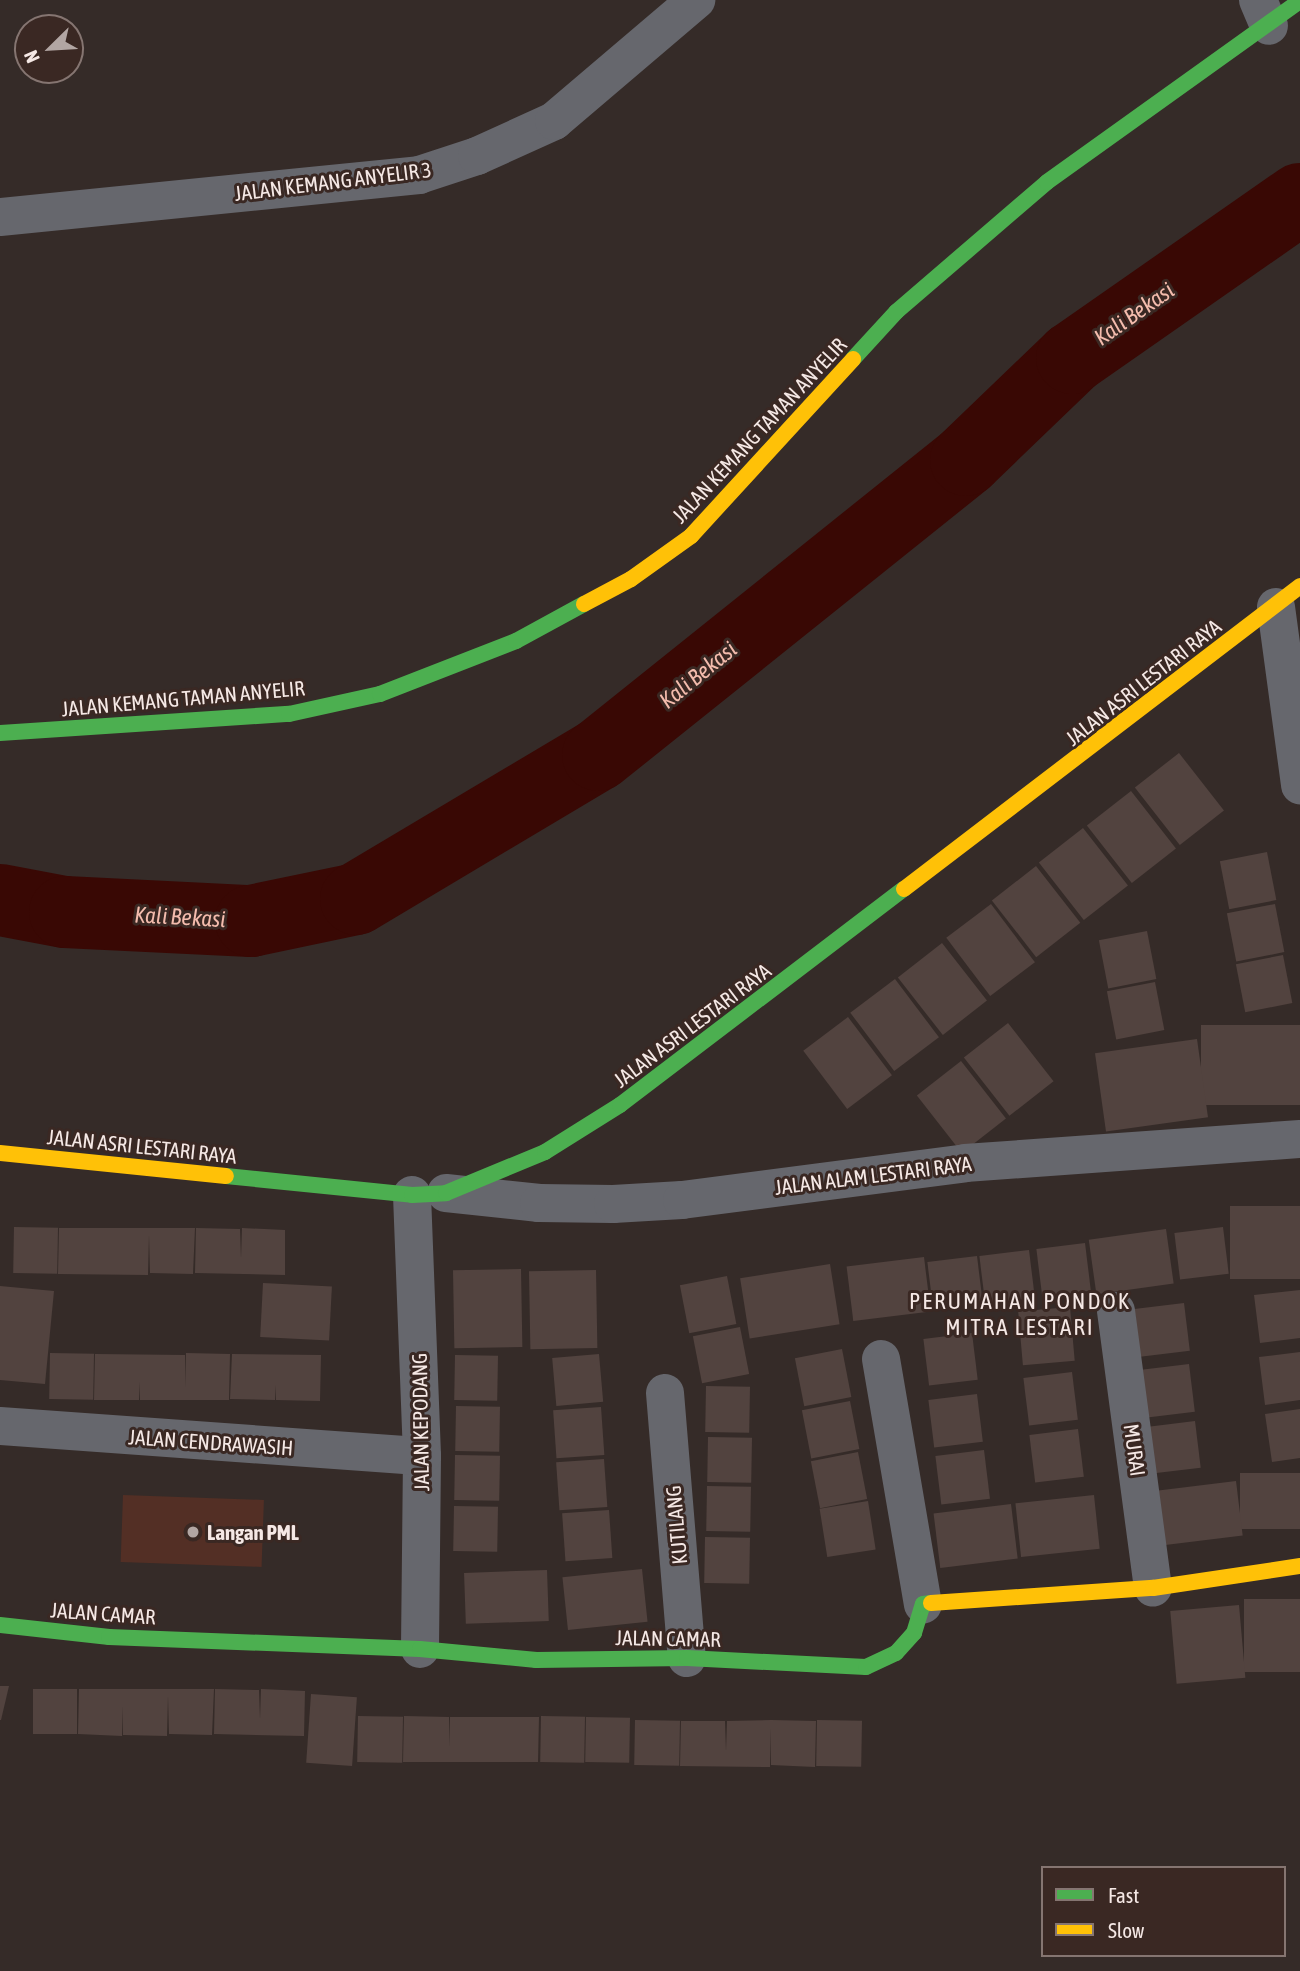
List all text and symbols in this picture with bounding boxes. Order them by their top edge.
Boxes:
north arrow [14,14,84,84]
text: N [19,47,44,66]
street label: JALAN KEMANG ANYELIR 3 [233,156,433,206]
water label: Kali Bekasi [1089,277,1179,351]
street label: JALAN KEMANG TAMAN ANYELIR [667,332,851,528]
street label: JALAN ASRI LESTARI RAYA [1060,614,1226,750]
water label: Kali Bekasi [654,636,742,714]
street label: JALAN KEMANG TAMAN ANYELIR [60,675,306,721]
water label: Kali Bekasi [134,901,226,933]
street label: JALAN ASRI LESTARI RAYA [608,958,776,1092]
street label: JALAN ASRI LESTARI RAYA [46,1124,238,1168]
street label: JALAN ALAM LESTARI RAYA [773,1150,973,1200]
district label: PERUMAHAN PONDOK MITRA LESTARI [911,1287,1129,1341]
street label: JALAN KEPODANG [406,1353,434,1491]
street label: MURAI [1119,1422,1151,1478]
street label: JALAN CENDRAWASIH [128,1424,294,1460]
street label: KUTILANG [660,1484,692,1566]
place label: Langan PML [207,1519,299,1545]
marker: Langan PML [185,1524,201,1540]
street label: JALAN CAMAR [50,1597,156,1629]
street label: JALAN CAMAR [615,1624,721,1652]
legend [1041,1866,1286,1957]
text: Fast [1108,1883,1139,1907]
text: Slow [1108,1918,1144,1942]

